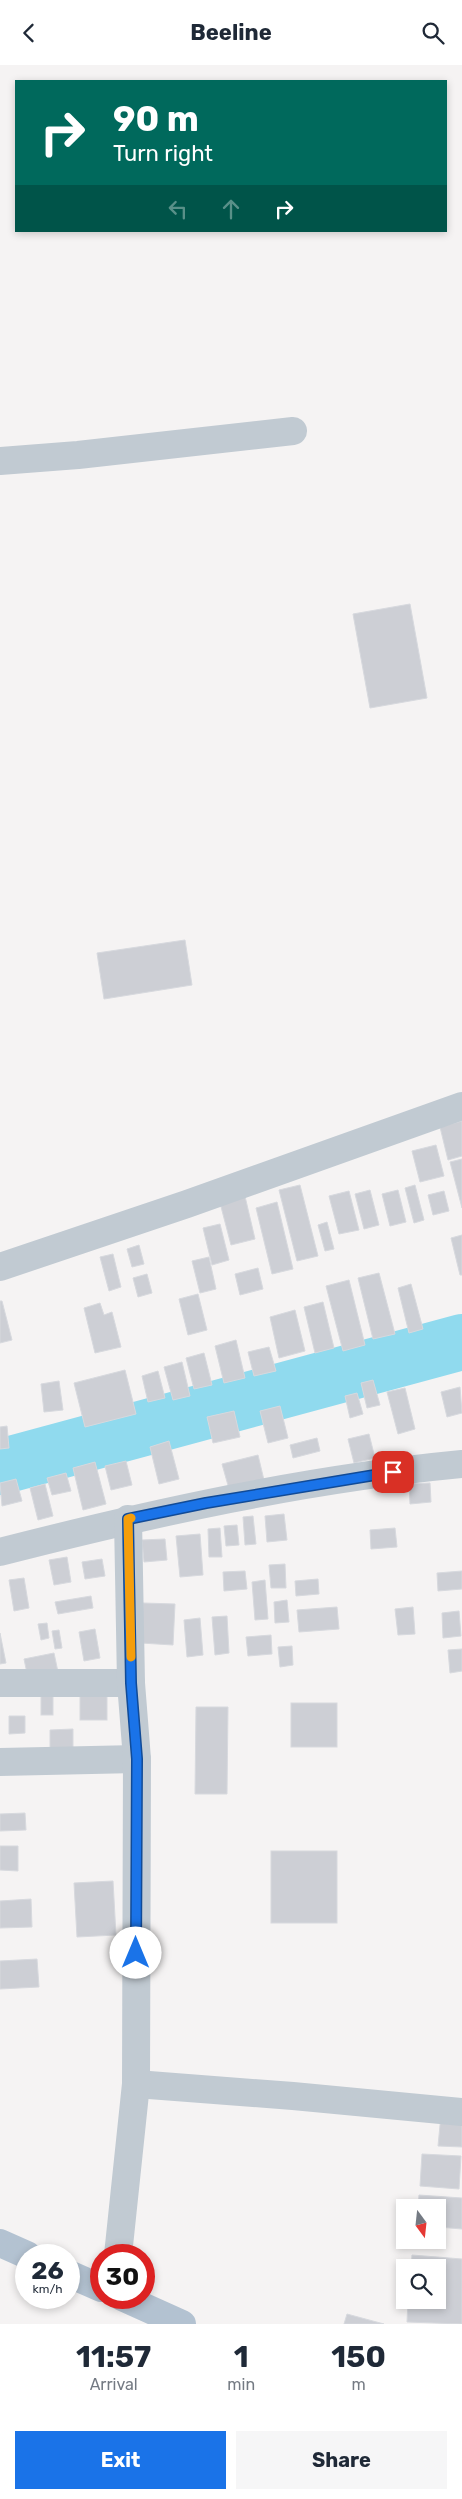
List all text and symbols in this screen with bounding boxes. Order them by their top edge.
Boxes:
icon: back [15,19,43,47]
text: Beeline [190,19,272,46]
icon: search [419,19,447,47]
text: 90 m [113,98,199,140]
icon: right [30,100,95,165]
text: Turn right [113,140,213,167]
icon: left [164,195,192,223]
icon: ahead [217,195,245,223]
icon: right [270,195,298,223]
pin [372,1451,414,1493]
icon: arrive [379,1458,407,1486]
position arrow [109,1926,161,1978]
north arrow [396,2199,446,2249]
map controls [396,2199,446,2309]
speed limit sign: 30 [90,2244,155,2309]
text: 26 [31,2256,64,2285]
button: search [396,2259,446,2309]
text: km/h [33,2282,62,2296]
text: 11:57 [76,2339,151,2375]
text: 1 [234,2339,249,2375]
text: 150 [331,2339,386,2375]
text: Arrival [90,2375,138,2394]
text: min [227,2375,255,2394]
text: m [351,2375,366,2394]
button: Exit [15,2431,226,2489]
button: Share [236,2431,447,2489]

